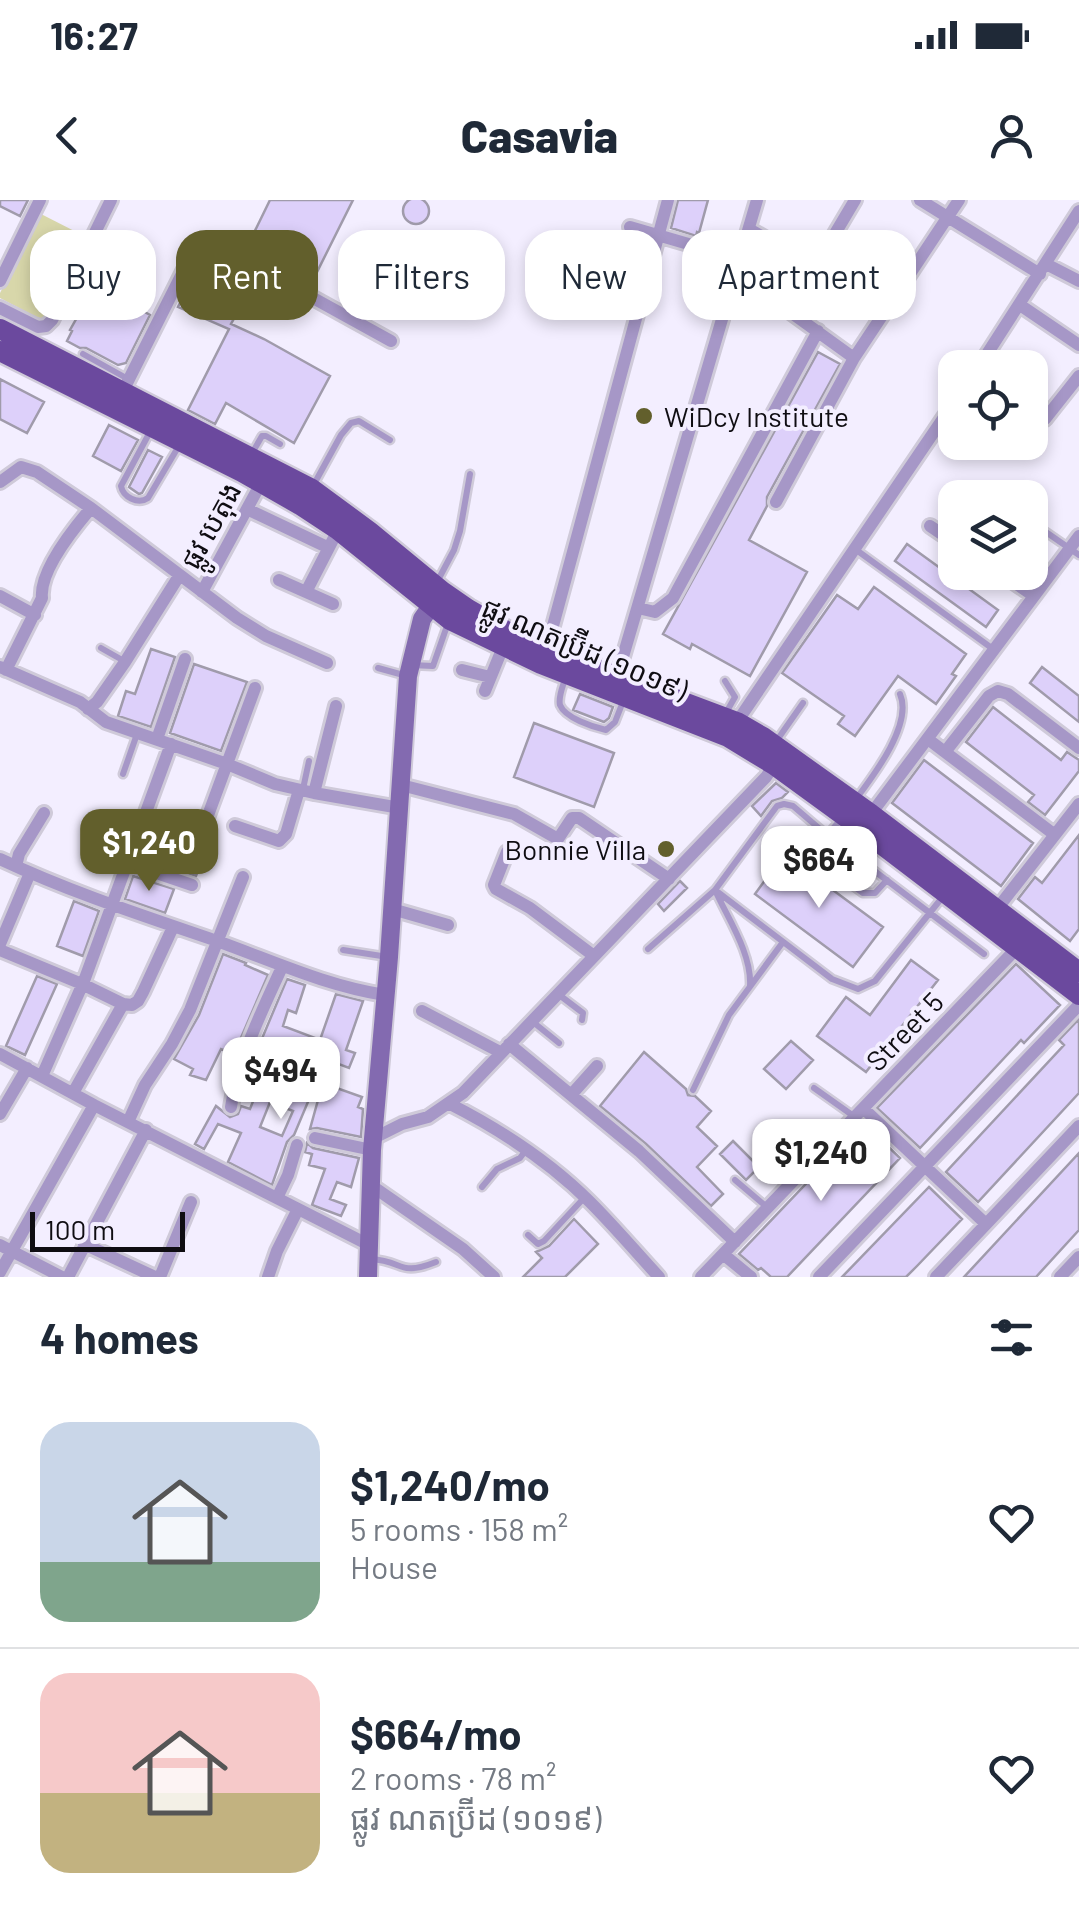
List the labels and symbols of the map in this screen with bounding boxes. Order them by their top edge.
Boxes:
place label: WiDcy Institute [664,399,849,433]
marker: WiDcy Institute [633,405,655,427]
street label: ផ្លូវ បេតុង [172,476,256,579]
street label: ផ្លូវ ណតប្រ៊ីដ (១០១៩) [473,587,694,715]
pin: $1,240 [68,809,230,894]
pin: $664 [760,826,878,911]
place label: Bonnie Villa [505,832,646,866]
marker: Bonnie Villa [655,838,677,860]
street label: Street 5 [858,985,950,1077]
pin: $494 [222,1037,340,1122]
pin: $1,240 [740,1119,902,1204]
scale bar [30,1207,185,1252]

